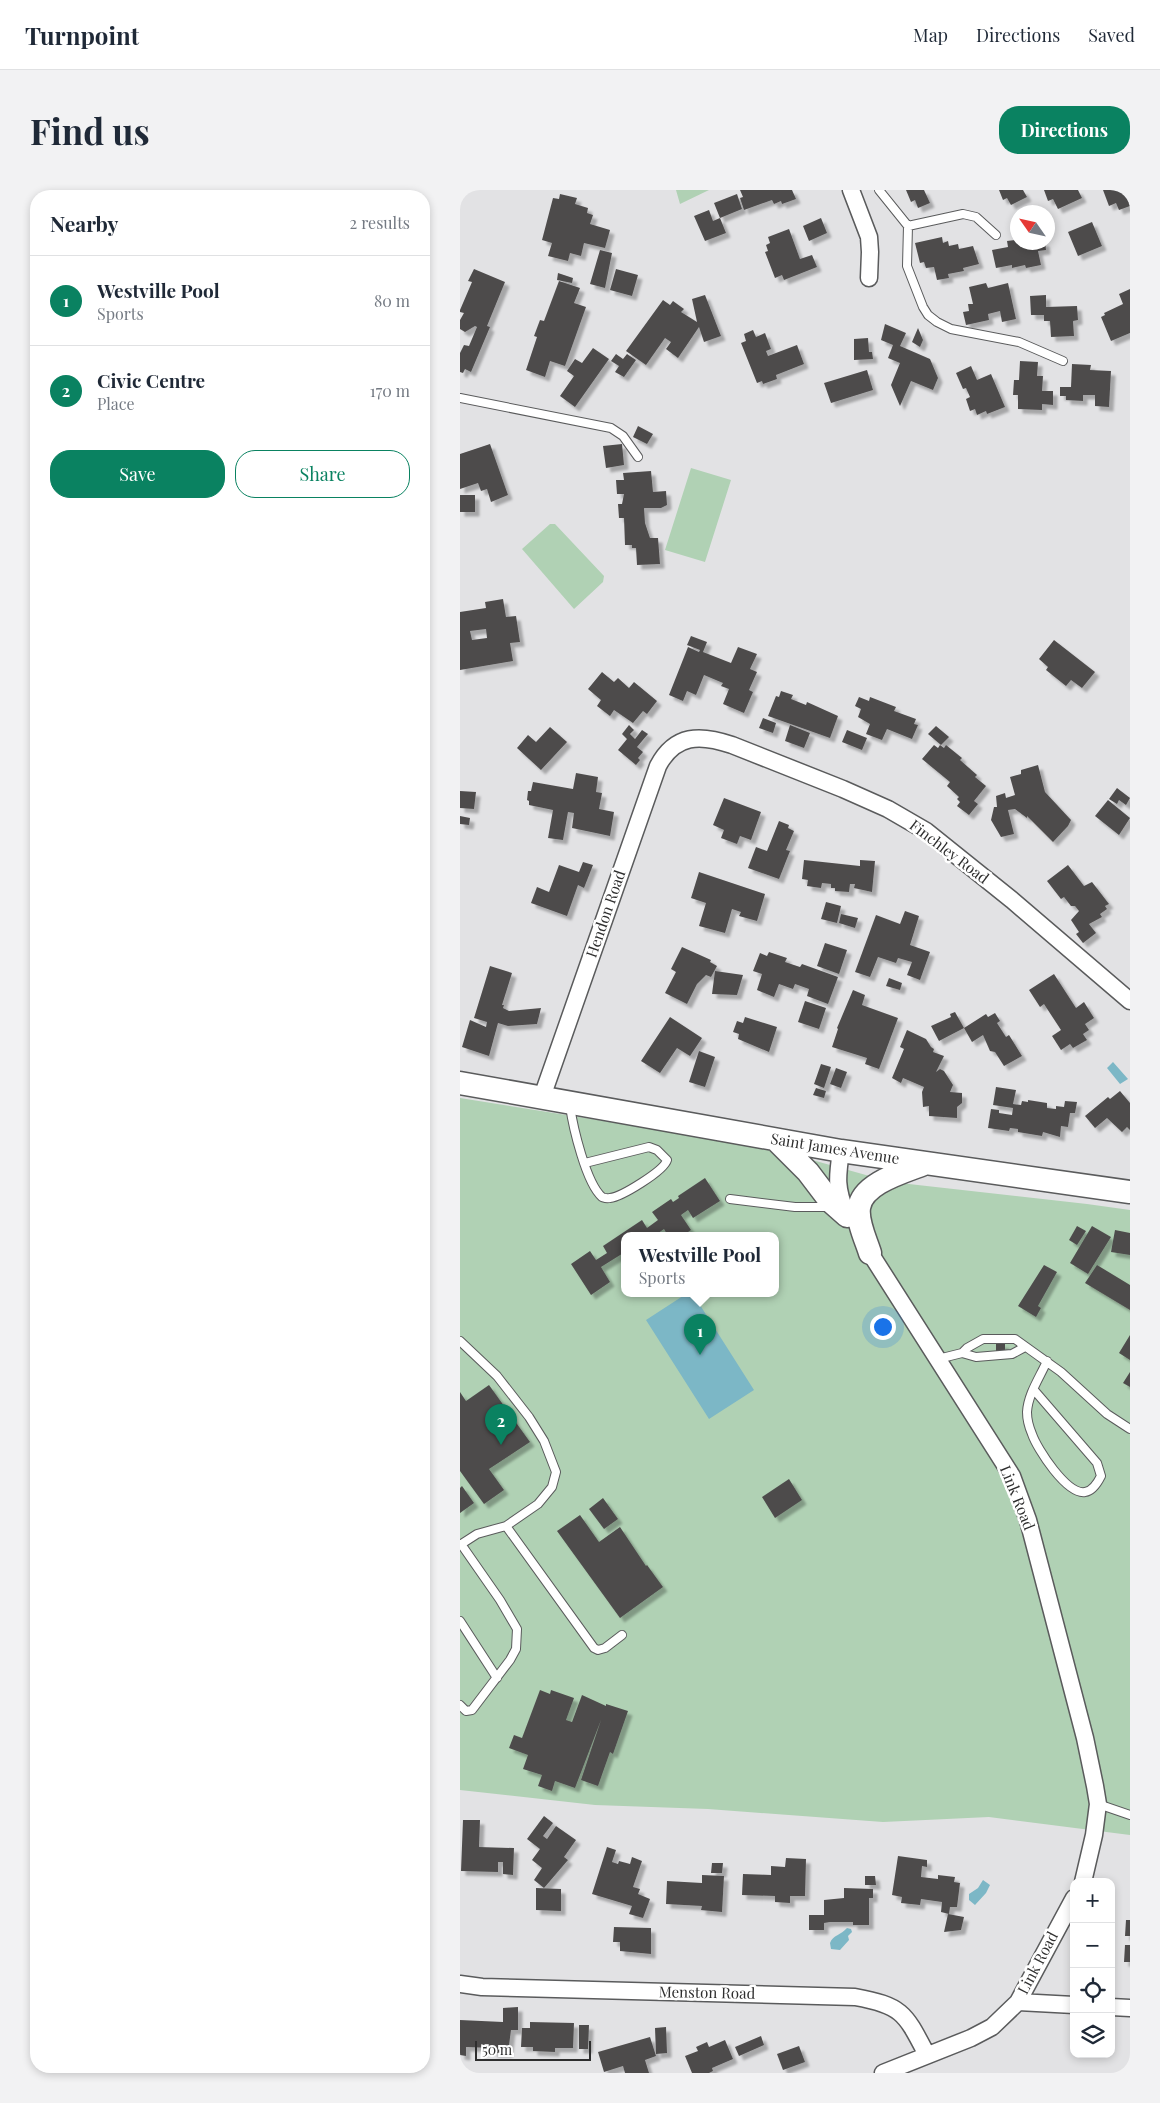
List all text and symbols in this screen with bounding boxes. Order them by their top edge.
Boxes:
text: Turnpoint [25,19,139,51]
text: Map [913,23,948,47]
text: Directions [976,23,1060,47]
text: Saved [1088,23,1135,47]
button: Directions [999,106,1130,154]
text: Find us [30,107,150,154]
north arrow [1010,205,1055,250]
text: Nearby [50,209,119,237]
text: 2 results [350,212,410,233]
text: Westville Pool [97,277,220,303]
text: 1 [63,290,69,311]
text: 80 m [374,290,410,311]
text: Sports [97,303,144,324]
text: Civic Centre [97,367,205,393]
text: 2 [62,380,70,401]
text: 170 m [370,380,410,401]
text: Place [97,393,135,414]
button: Save [50,450,225,498]
button: Share [235,450,410,498]
street label: Finchley Road [906,815,994,888]
street label: Hendon Road [581,867,629,960]
street label: Saint James Avenue [769,1128,901,1168]
popup [621,1232,779,1297]
text: Westville Pool [639,1241,761,1267]
text: Sports [639,1267,685,1288]
pin: 1 [684,1314,716,1355]
your location [870,1314,896,1340]
pin: 2 [485,1404,517,1445]
street label: Link Road [996,1462,1040,1533]
map controls [1070,1878,1115,2058]
button: + [1070,1878,1115,1923]
button: − [1070,1923,1115,1968]
street label: Link Road [1012,1928,1062,1997]
button: locate [1070,1968,1115,2013]
street label: Menston Road [659,1981,756,2003]
button: layers [1070,2013,1115,2058]
scale bar [475,2038,591,2061]
text: 50 m [482,2040,512,2059]

